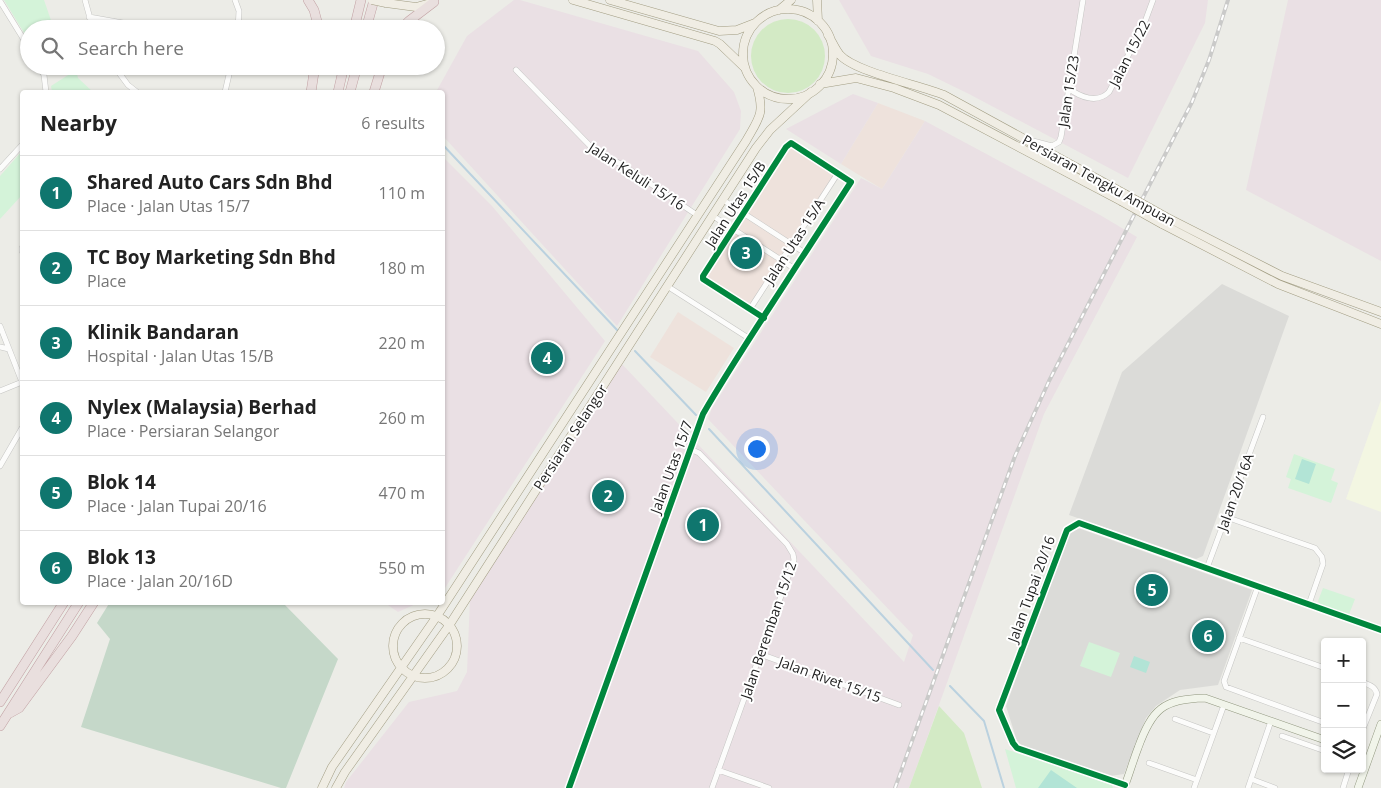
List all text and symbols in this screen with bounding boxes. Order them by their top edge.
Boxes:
street label: Jalan 15/22 [1103,17,1154,91]
search box [20,20,445,75]
icon: search [38,34,66,62]
text: Search here [78,35,184,61]
street label: Jalan 15/23 [1053,54,1083,130]
text: Nearby [40,109,117,137]
text: 6 results [361,112,425,134]
street label: Persiaran Tengku Ampuan [1019,130,1179,230]
street label: Jalan Keluli 15/16 [583,137,689,214]
street label: Jalan Utas 15/B [699,158,770,252]
text: Shared Auto Cars Sdn Bhd [87,169,333,195]
text: 1 [51,182,61,204]
text: 110 m [379,182,425,204]
street label: Jalan Utas 15/A [758,194,829,289]
text: Place · Jalan Utas 15/7 [87,195,250,217]
pin: 3 [730,234,762,272]
text: TC Boy Marketing Sdn Bhd [87,244,336,270]
text: 2 [51,257,61,279]
text: 180 m [379,257,425,279]
text: Place [87,270,126,292]
text: Klinik Bandaran [87,319,239,345]
text: 3 [51,332,61,354]
text: 220 m [379,332,425,354]
pin: 4 [531,339,563,377]
text: Hospital · Jalan Utas 15/B [87,345,274,367]
street label: Persiaran Selangor [529,380,612,494]
text: Nylex (Malaysia) Berhad [87,394,317,420]
text: 4 [51,407,61,429]
text: 260 m [379,407,425,429]
street label: Jalan Utas 15/7 [645,418,697,518]
text: Place · Persiaran Selangor [87,420,279,442]
your location [744,436,770,462]
street label: Jalan 20/16A [1212,451,1258,535]
text: Blok 14 [87,469,156,495]
pin: 2 [592,477,624,515]
text: 5 [51,482,61,504]
text: 470 m [379,482,425,504]
text: Place · Jalan Tupai 20/16 [87,495,267,517]
pin: 1 [687,506,719,544]
street label: Jalan Tupai 20/16 [1002,533,1059,647]
text: Blok 13 [87,544,156,570]
text: 6 [51,557,61,579]
text: 550 m [379,557,425,579]
street label: Jalan Beremban 15/12 [735,559,800,703]
text: Place · Jalan 20/16D [87,570,233,592]
pin: 5 [1136,571,1168,609]
pin: 6 [1192,617,1224,655]
map controls [1321,638,1366,773]
button: + [1321,638,1366,683]
street label: Jalan Rivet 15/15 [774,651,884,706]
button: − [1321,683,1366,728]
button: layers [1321,728,1366,773]

